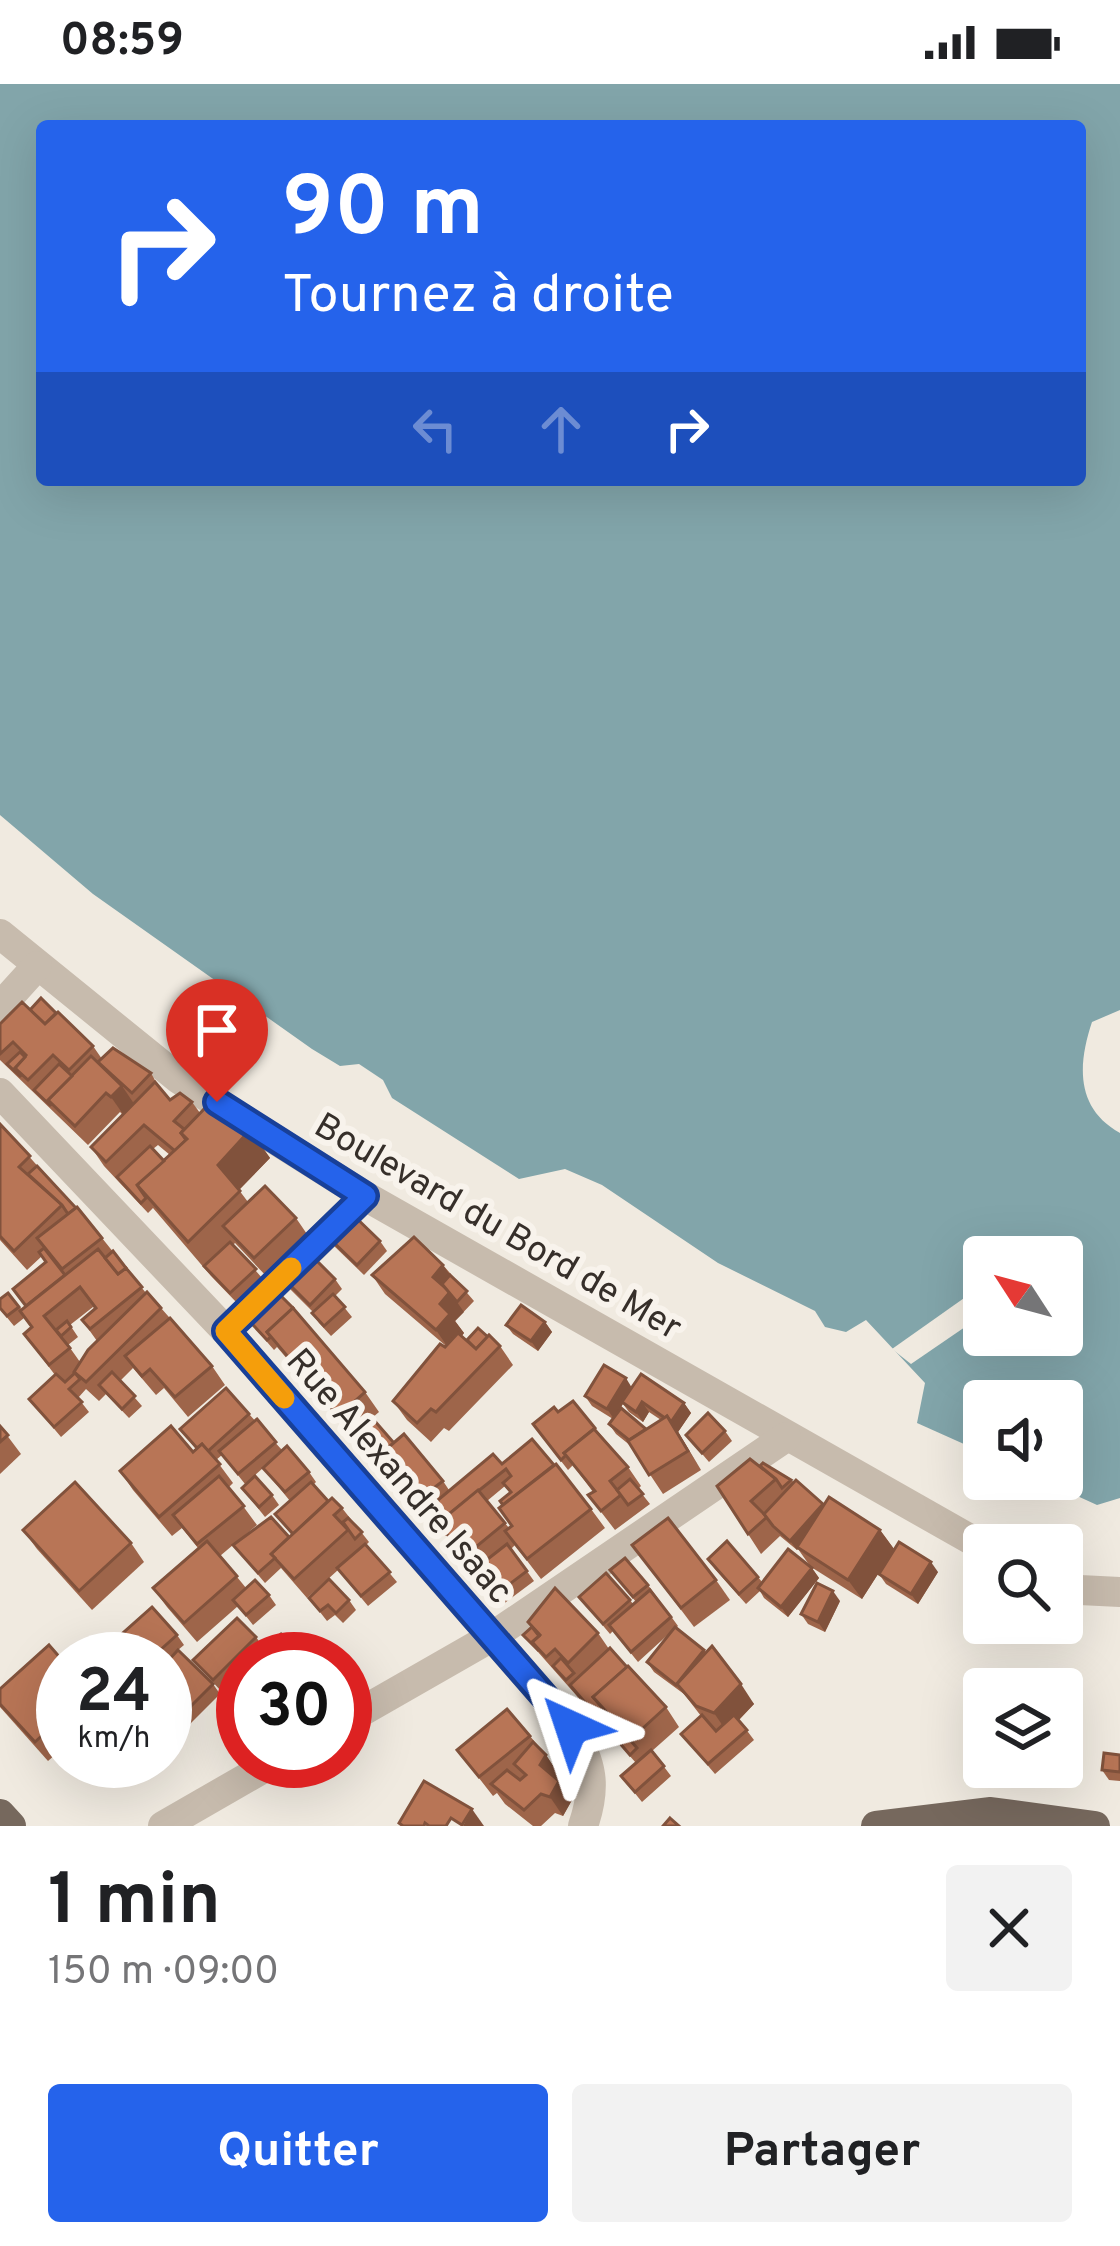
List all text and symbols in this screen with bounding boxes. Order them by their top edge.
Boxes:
text: 08:59 [60,14,184,71]
text: 90 m [282,159,484,265]
icon: right [84,168,240,324]
text: Tournez à droite [282,263,674,332]
icon: left [402,396,468,462]
icon: ahead [528,396,594,462]
icon: right [654,396,720,462]
pin [166,979,268,1102]
icon: arrive [184,997,250,1063]
street label: Boulevard du Bord de Mer [305,1104,689,1353]
north arrow [963,1236,1083,1356]
map controls [963,1236,1083,1788]
street label: Rue Alexandre Isaac [274,1340,522,1615]
button: sound [963,1380,1083,1500]
button: search [963,1524,1083,1644]
speed limit sign: 30 [216,1632,372,1788]
text: 24 [76,1657,152,1733]
position arrow [508,1664,634,1790]
button: layers [963,1668,1083,1788]
text: km/h [78,1721,150,1758]
text: 1 min [48,1858,221,1950]
button: close [946,1865,1072,1991]
text: 150 m · 09:00 [48,1949,279,1998]
button: Quitter [48,2084,548,2222]
button: Partager [572,2084,1072,2222]

